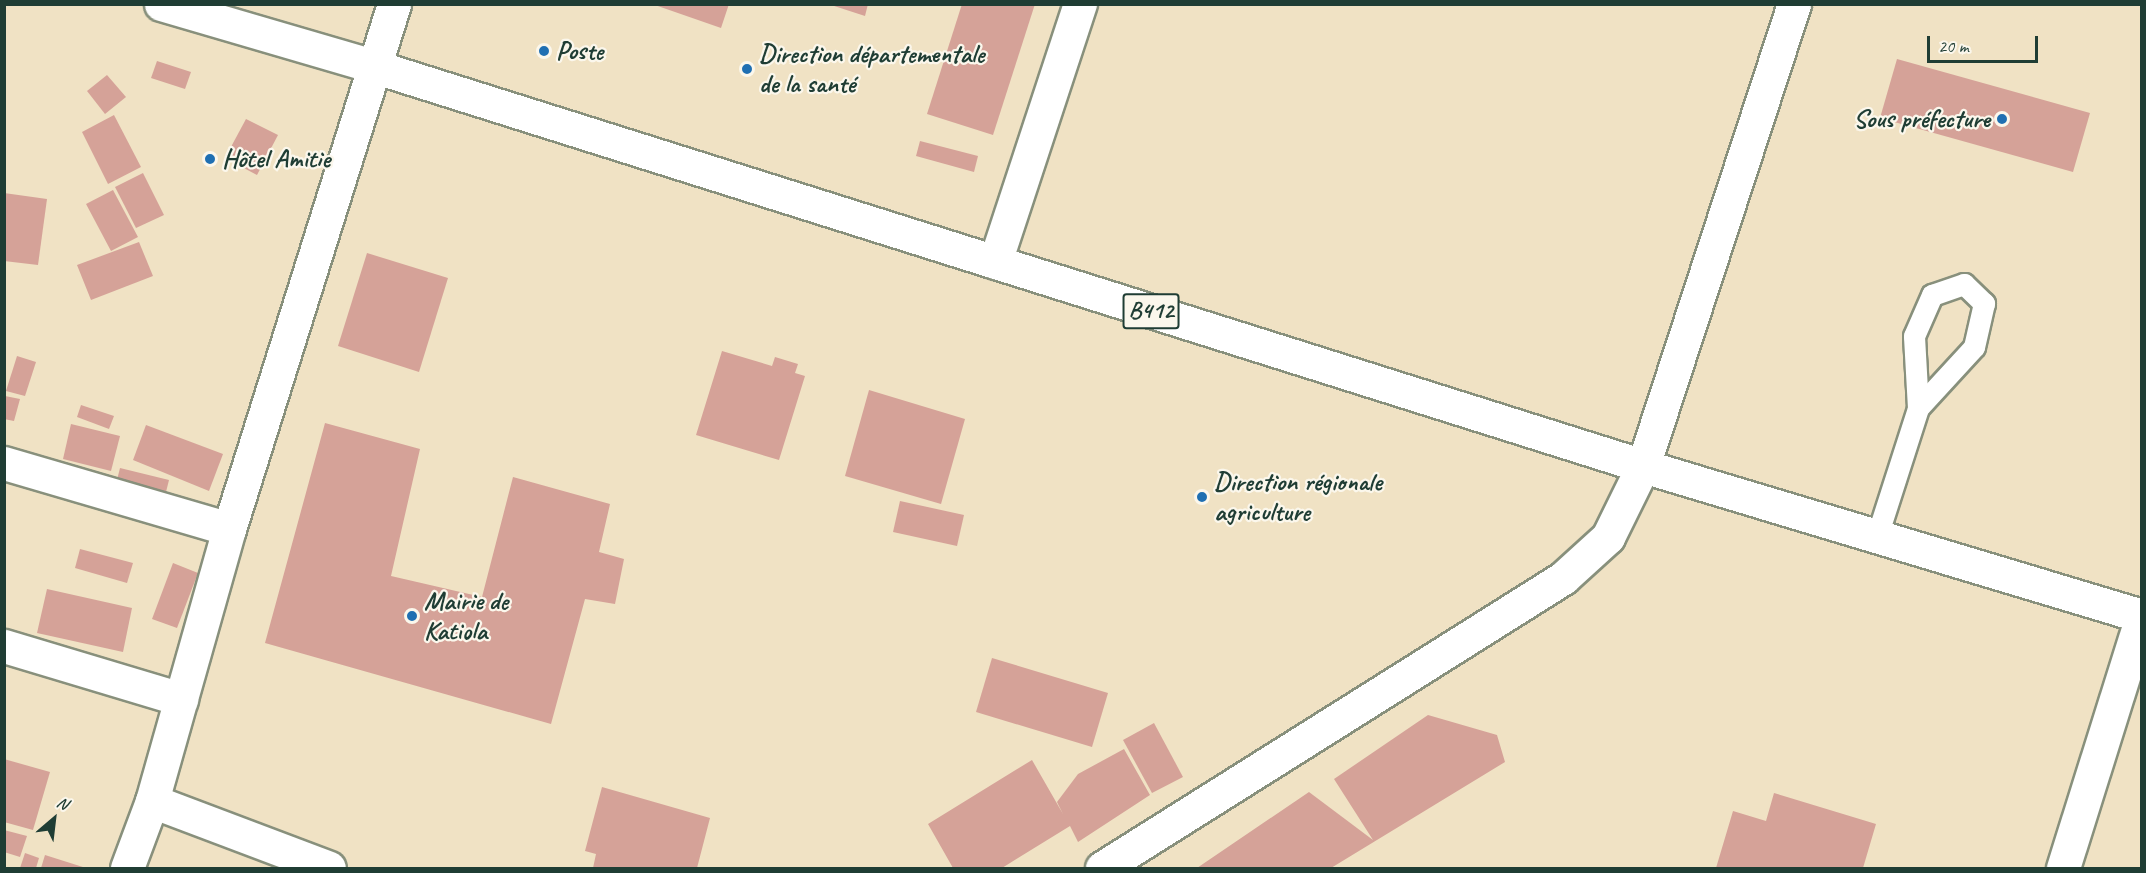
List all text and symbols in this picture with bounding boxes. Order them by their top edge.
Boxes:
scale bar [1930,24,2041,62]
place label: Poste [556,35,603,67]
text: 20 m [1938,35,1969,57]
place label: Direction départementale de la santé [759,38,984,100]
marker: Poste [537,44,551,58]
marker: Direction départementale de la santé [740,62,754,76]
place label: Sous préfecture [1853,103,1990,135]
marker: Sous préfecture [1995,112,2009,126]
place label: Hôtel Amitie [222,143,330,175]
marker: Hôtel Amitie [203,152,217,166]
road number: B412 [1122,290,1180,332]
place label: Direction régionale agriculture [1214,466,1382,528]
marker: Direction régionale agriculture [1195,490,1209,504]
place label: Mairie de Katiola [424,585,508,646]
marker: Mairie de Katiola [405,609,419,623]
north arrow [24,789,84,849]
text: N [53,792,72,814]

